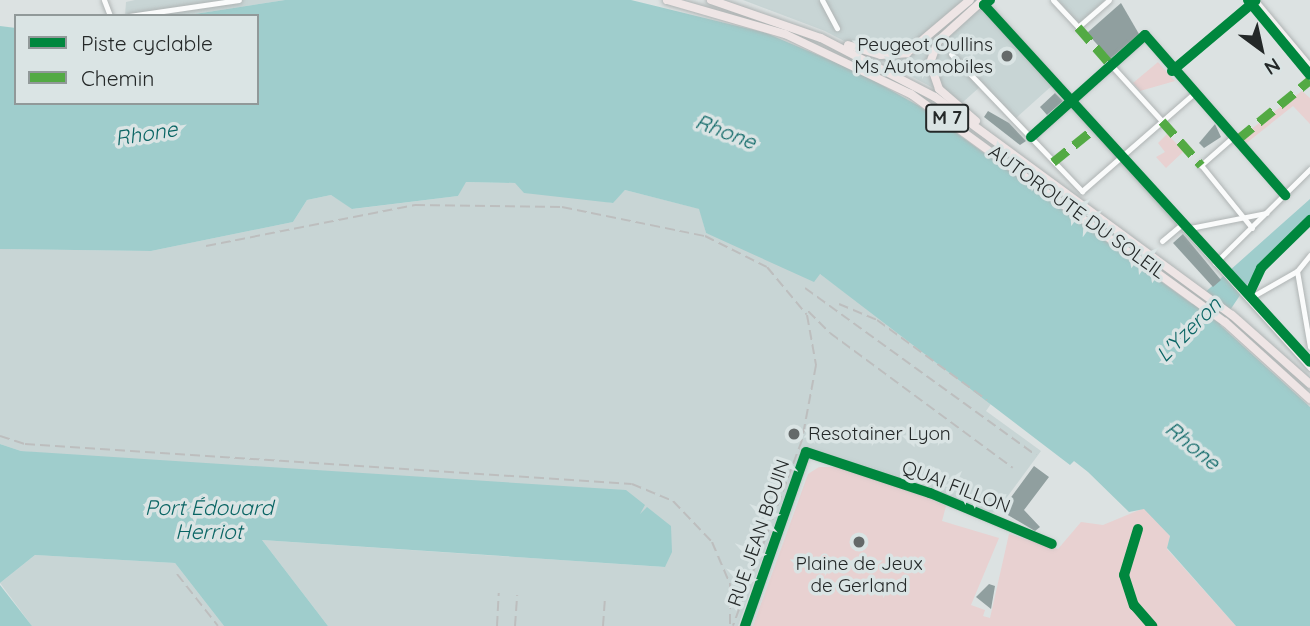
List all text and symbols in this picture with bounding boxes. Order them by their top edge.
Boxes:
legend [14,14,259,105]
north arrow [1226,14,1296,84]
text: Piste cyclable [81,30,213,56]
place label: Peugeot Oullins Ms Automobiles [854,34,993,78]
marker: Peugeot Oullins Ms Automobiles [999,48,1015,64]
text: N [1260,53,1285,80]
text: Chemin [81,65,154,91]
road number: M 7 [924,104,970,132]
water label: Rhone [692,108,760,154]
water label: Rhone [113,116,179,150]
street label: AUTOROUTE DU SOLEIL [984,140,1170,284]
water label: L'Yzeron [1150,291,1226,367]
water label: Rhone [1161,415,1225,475]
place label: Resotainer Lyon [808,423,951,445]
marker: Resotainer Lyon [786,426,802,442]
street label: RUE JEAN BOUIN [723,456,795,610]
street label: QUAI FILLON [899,456,1013,518]
water label: Port Édouard Herriot [145,494,273,544]
marker: Plaine de Jeux de Gerland [851,534,867,550]
place label: Plaine de Jeux de Gerland [795,553,923,597]

